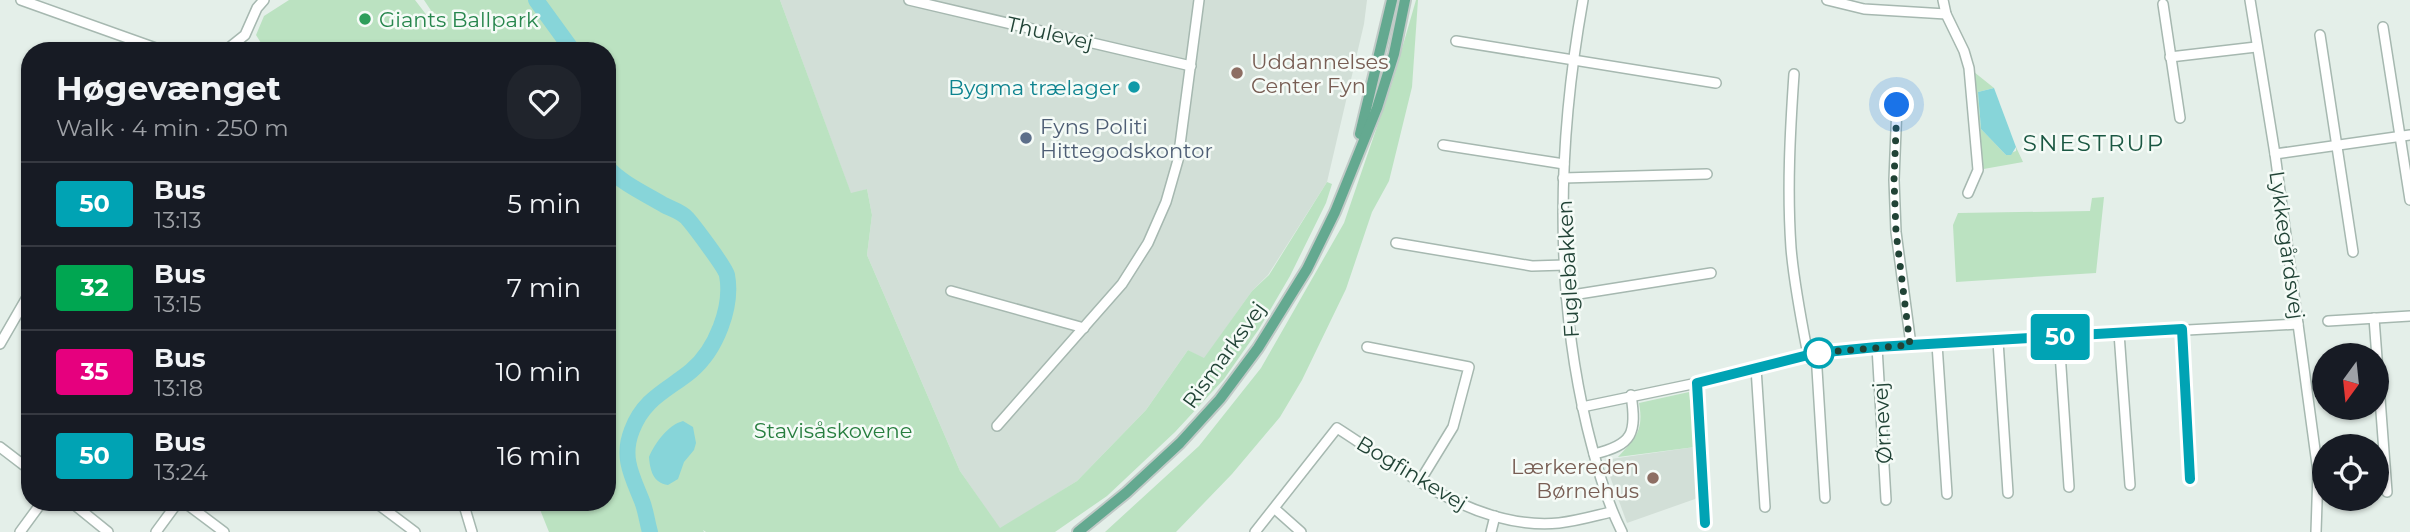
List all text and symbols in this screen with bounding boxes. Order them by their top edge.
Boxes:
place label: Giants Ballpark [379,7,539,32]
marker: Giants Ballpark [357,11,373,27]
street label: Thulevej [1004,11,1096,55]
place label: Uddannelses Center Fyn [1251,49,1388,98]
button: heart [507,65,581,139]
marker: Uddannelses Center Fyn [1229,65,1245,81]
text: Høgevænget [56,68,281,108]
place label: Bygma trælager [948,75,1120,100]
marker: Bygma trælager [1126,79,1142,95]
your location [1879,87,1914,122]
text: Walk · 4 min · 250 m [56,114,289,142]
place label: Fyns Politi Hittegodskontor [1040,114,1213,163]
district label: SNESTRUP [2023,129,2165,157]
marker: Fyns Politi Hittegodskontor [1018,130,1034,146]
street label: Lykkegårdsvej [2264,169,2310,321]
text: Bus [154,174,206,206]
text: 5 min [507,188,581,220]
text: 50 [79,189,110,218]
street label: Fuglebakken [1552,200,1584,338]
text: 13:13 [154,206,201,234]
text: Bus [154,258,206,290]
text: 7 min [507,272,581,304]
text: 32 [80,273,109,302]
text: 13:15 [154,290,201,318]
street label: Rismarksvej [1177,297,1271,413]
line badge: 50 [2028,314,2092,360]
text: 50 [2045,322,2075,351]
unlabelled marker [1804,338,1834,368]
text: Bus [154,342,206,374]
north arrow [2312,343,2389,420]
map controls [2312,343,2389,511]
text: 10 min [495,356,581,388]
text: 35 [80,357,109,386]
text: 13:18 [154,374,203,402]
street label: Ørnevej [1867,381,1897,465]
park label: Stavisåskovene [754,418,912,443]
text: Bus [154,426,206,458]
street label: Bogfinkevej [1352,430,1472,516]
button: locate [2312,434,2389,511]
text: 16 min [497,440,581,472]
text: 50 [79,441,110,470]
place label: Lærkereden Børnehus [1511,454,1639,503]
text: 13:24 [154,458,208,486]
marker: Lærkereden Børnehus [1645,470,1661,486]

